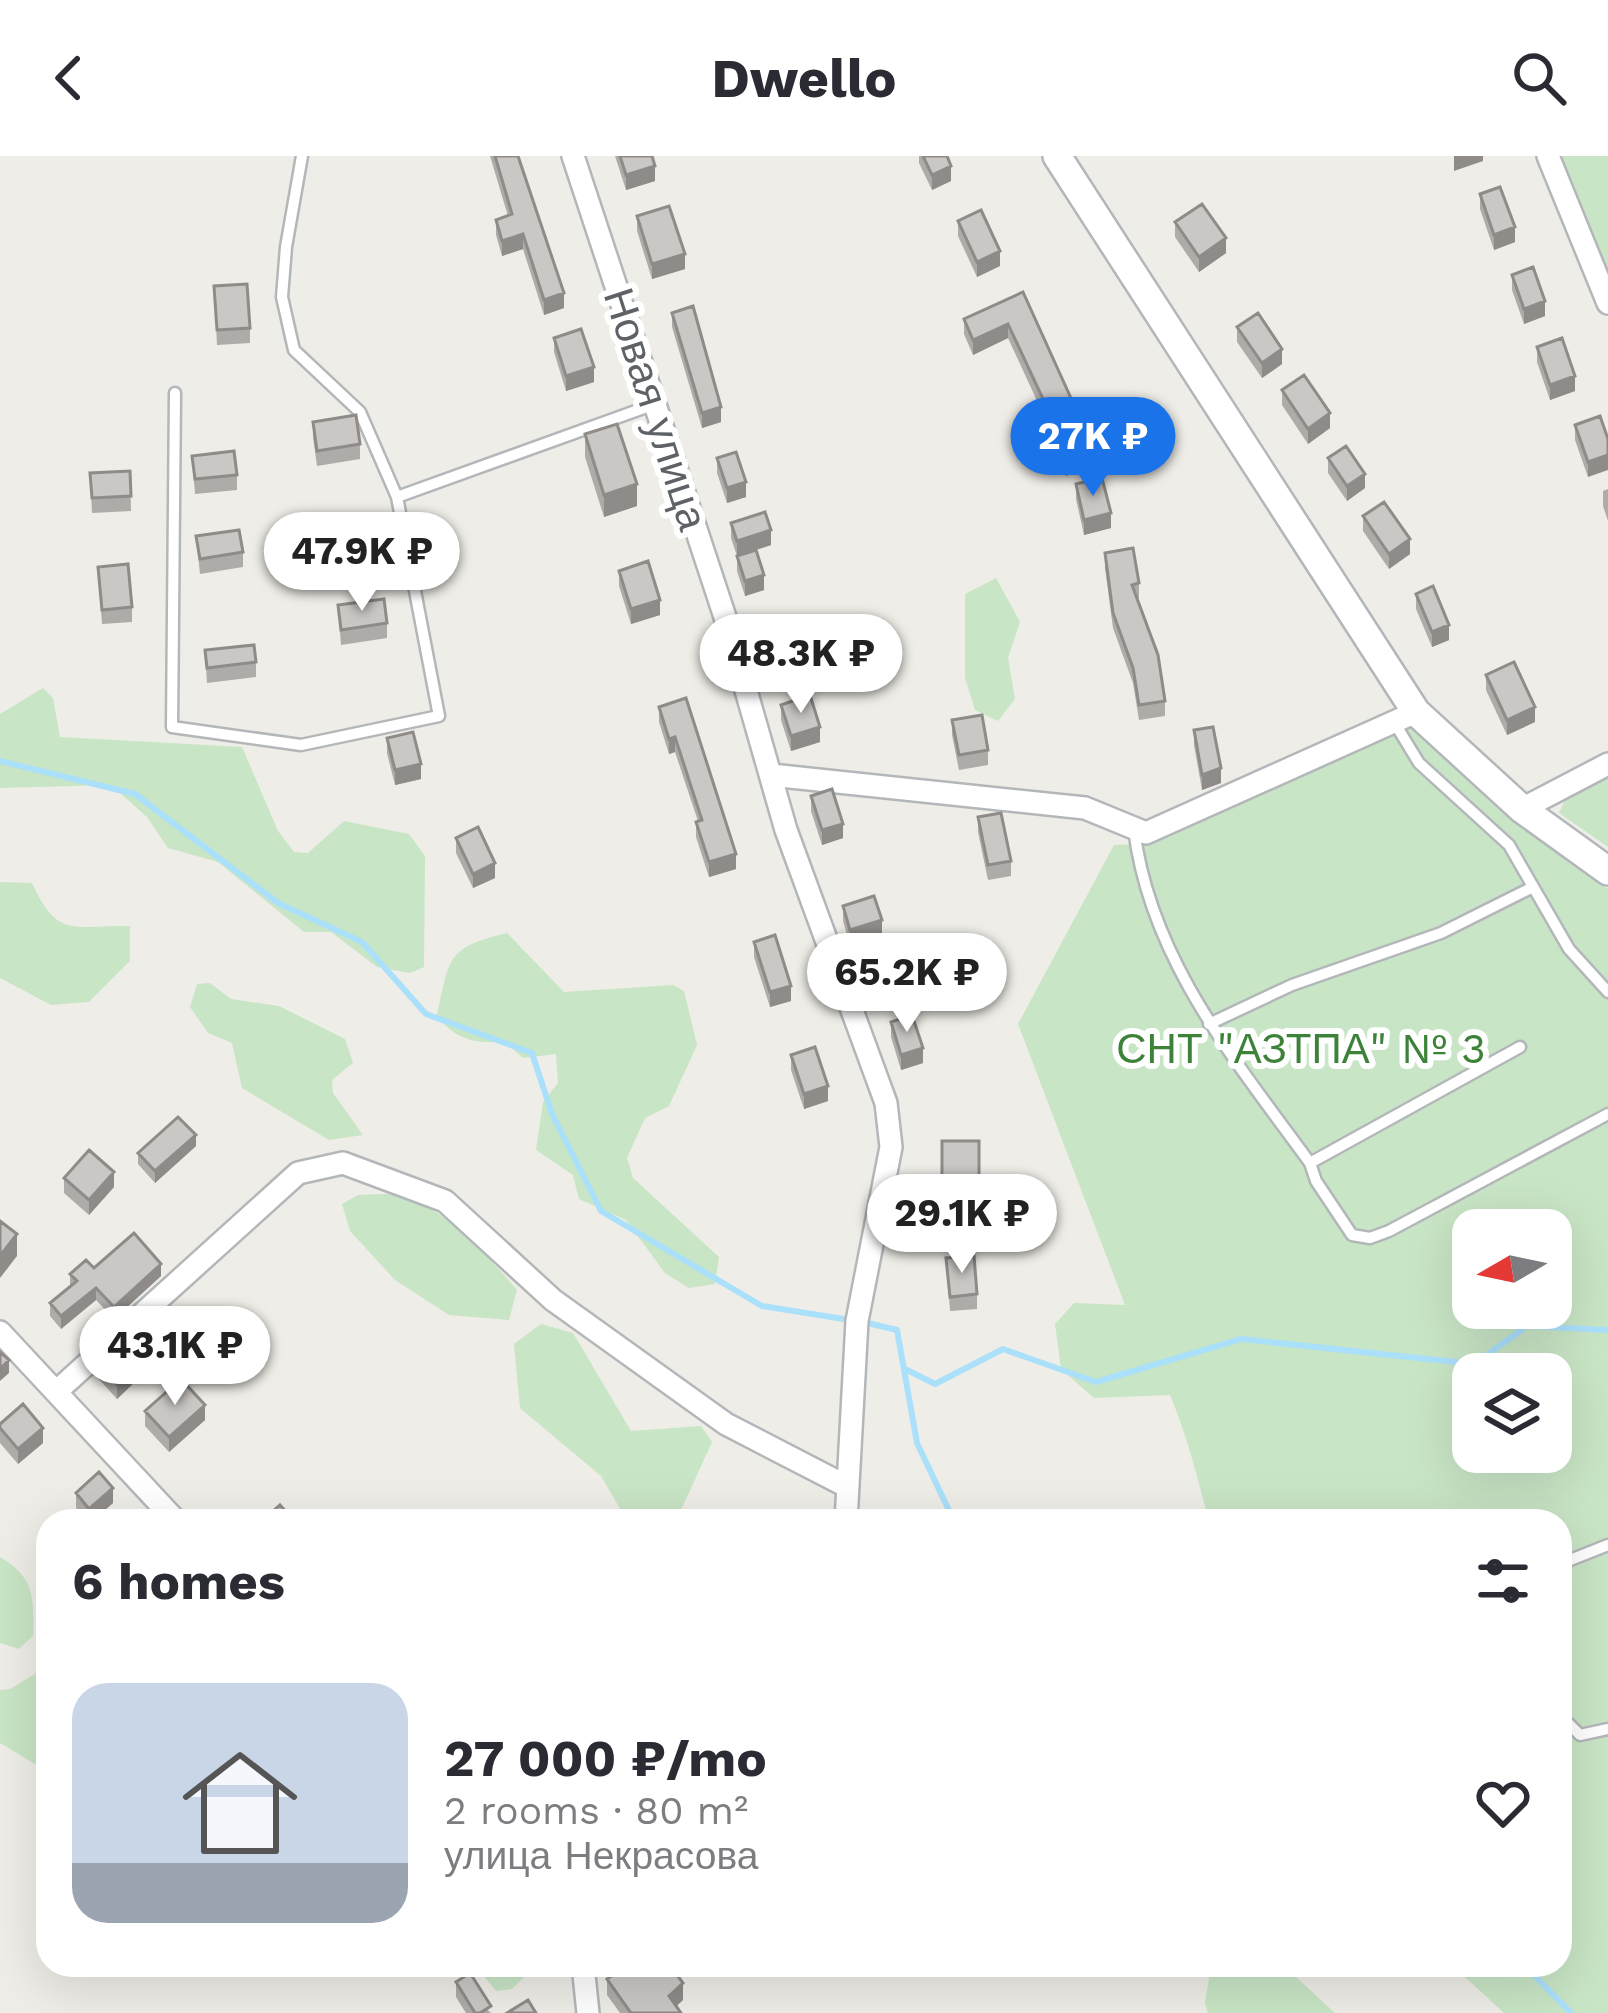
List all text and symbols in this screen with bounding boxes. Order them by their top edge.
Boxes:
icon: back [36,45,102,111]
icon: search [1506,45,1572,111]
text: Dwello [711,47,897,110]
street label: Новая улица [594,282,718,537]
pin: 27K ₽ [1009,397,1177,499]
text: 27K ₽ [1037,413,1149,458]
pin: 47.9K ₽ [251,512,473,614]
text: 47.9K ₽ [291,528,433,573]
pin: 48.3K ₽ [690,614,912,716]
text: 48.3K ₽ [727,630,875,675]
pin: 65.2K ₽ [796,933,1018,1035]
text: 65.2K ₽ [834,949,980,994]
park label: СНТ "АЗТПА" № 3 [1116,1024,1486,1073]
pin: 29.1K ₽ [851,1174,1073,1276]
text: 29.1K ₽ [894,1190,1030,1235]
north arrow [1452,1209,1572,1329]
map controls [1452,1209,1572,1473]
pin: 43.1K ₽ [64,1306,286,1408]
text: 43.1K ₽ [106,1322,244,1367]
button: layers [1452,1353,1572,1473]
icon: filters [1470,1548,1536,1614]
text: 6 homes [72,1552,285,1611]
text: 27 000 ₽/mo [444,1729,767,1788]
icon: home [168,1731,312,1875]
icon: heart [1470,1770,1536,1836]
text: 2 rooms · 80 m² [444,1788,748,1833]
text: улица Некрасова [444,1833,758,1878]

